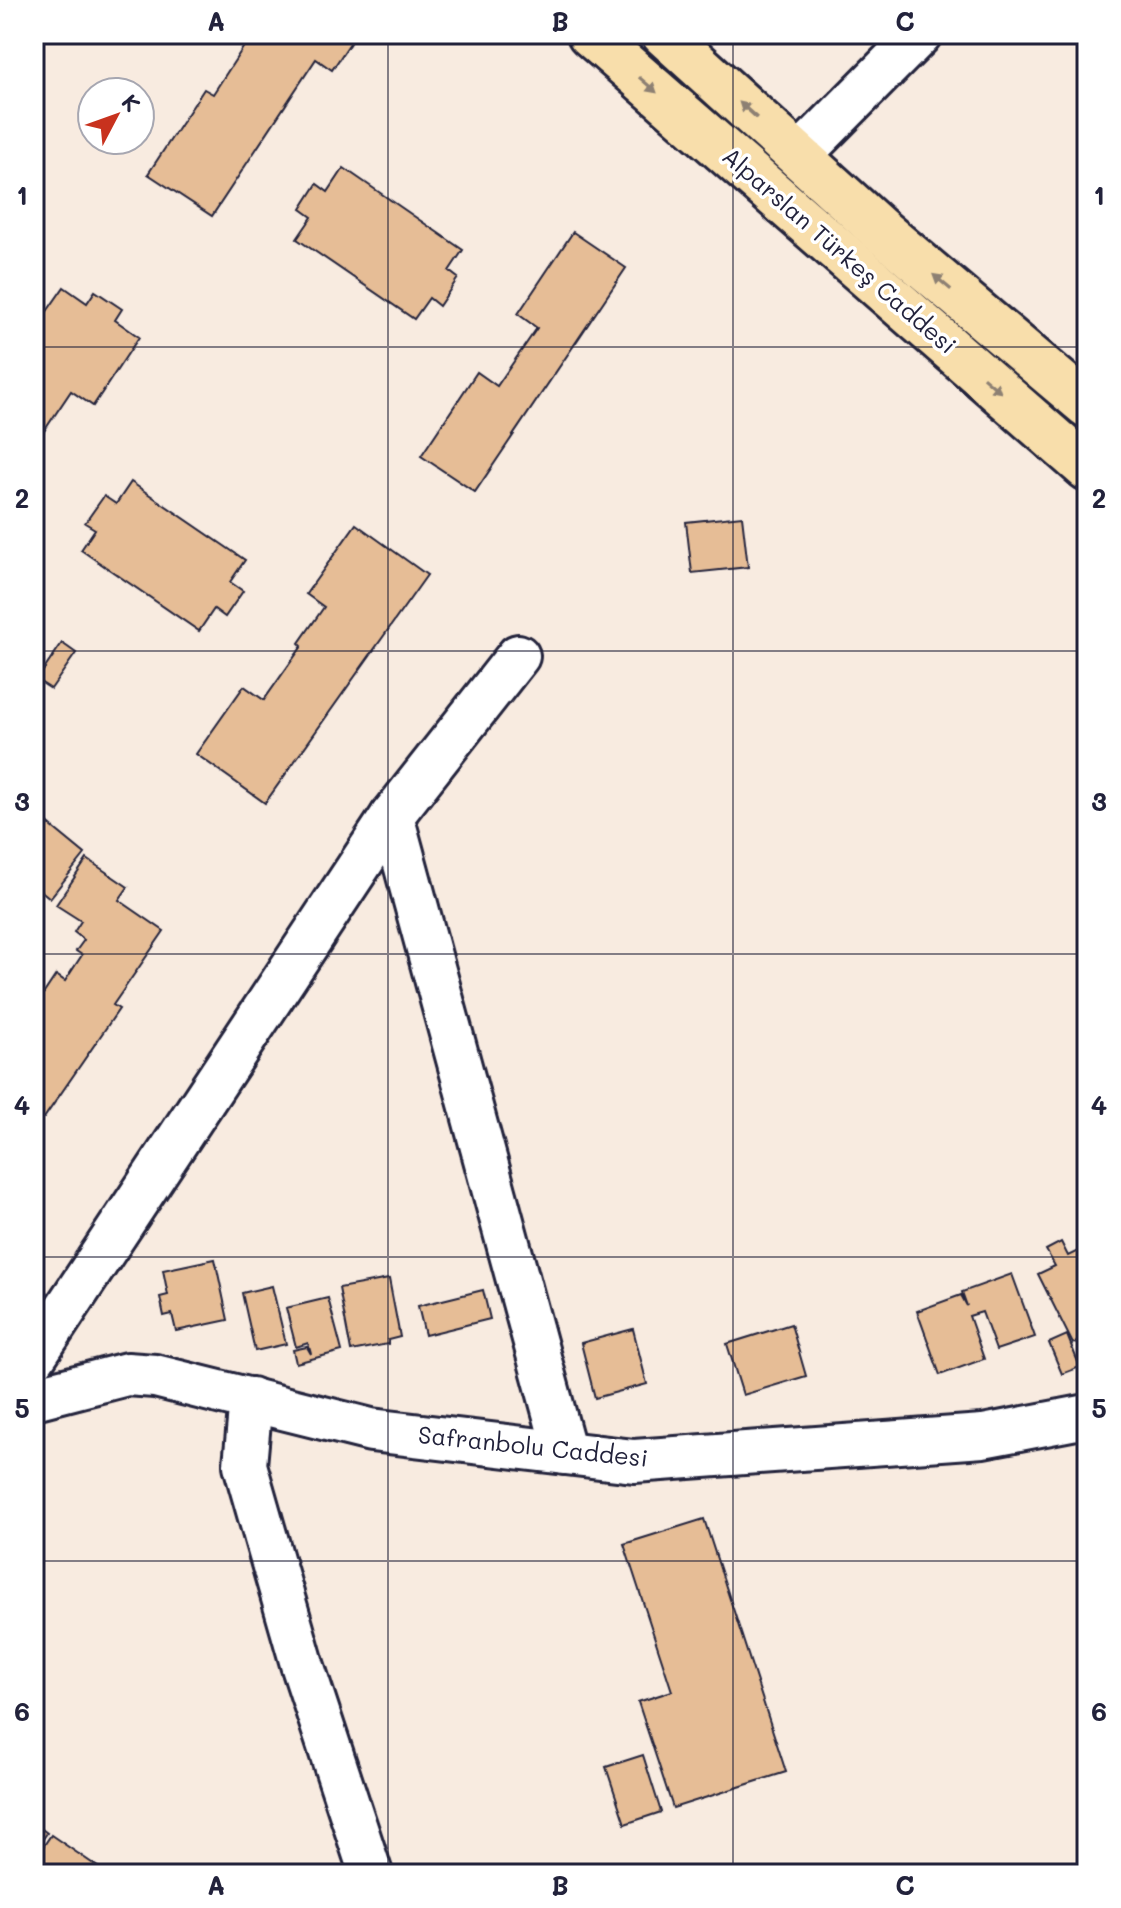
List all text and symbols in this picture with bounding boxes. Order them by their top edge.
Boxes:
text: A [207,4,225,38]
text: B [551,4,569,38]
text: C [895,4,915,38]
north arrow [76,76,156,156]
one-way arrow [638,76,658,93]
text: K [116,88,147,118]
one-way arrow [738,101,757,119]
street label: Alparslan Türkeş Caddesi [717,140,963,360]
text: 1 [16,178,28,212]
text: 1 [1093,178,1105,212]
one-way arrow [933,274,953,291]
one-way arrow [982,376,1002,393]
text: 2 [15,481,29,515]
text: 2 [1092,481,1106,515]
text: 3 [14,784,30,818]
text: 3 [1091,784,1107,818]
text: 4 [14,1088,30,1122]
text: 4 [1091,1088,1107,1122]
text: 5 [14,1391,30,1425]
text: 5 [1091,1391,1107,1425]
street label: Safranbolu Caddesi [417,1418,650,1473]
text: 6 [14,1694,30,1728]
text: 6 [1091,1694,1107,1728]
text: A [207,1868,225,1902]
text: B [551,1868,569,1902]
text: C [895,1868,915,1902]

